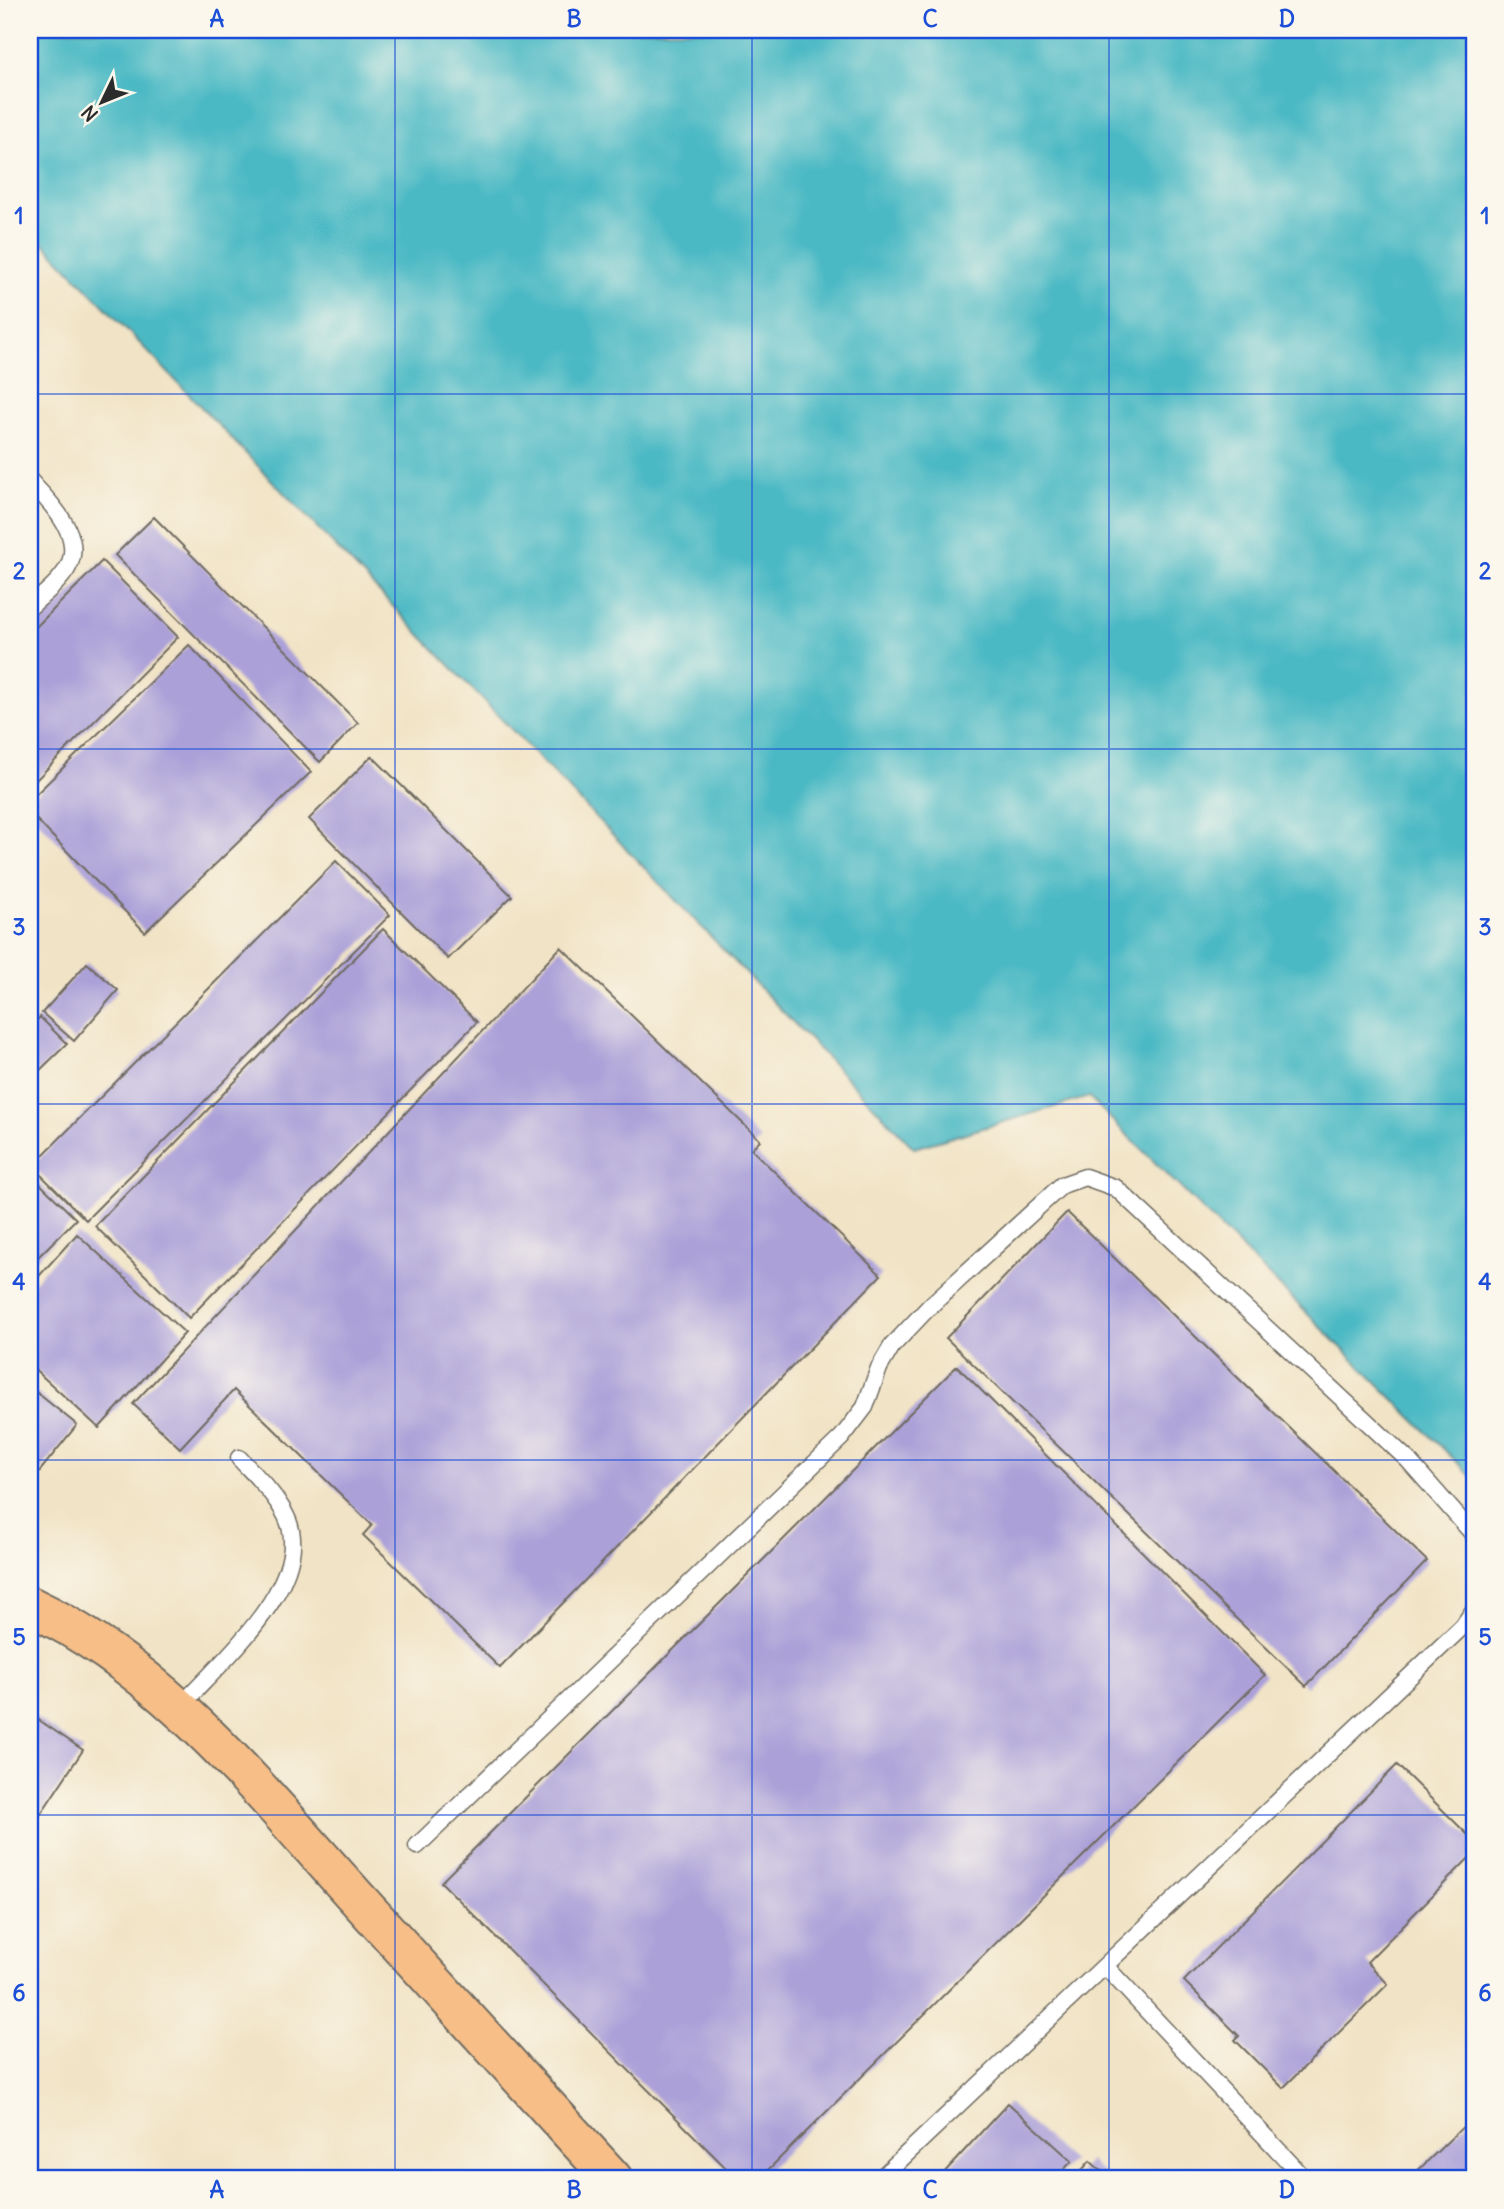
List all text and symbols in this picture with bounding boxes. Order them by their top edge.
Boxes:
text: A [210,4,225,33]
text: B [566,4,582,33]
text: C [922,4,938,33]
text: D [1279,4,1295,33]
north arrow [66,66,136,136]
text: N [76,101,103,127]
text: 1 [14,201,24,230]
text: 1 [1480,201,1490,230]
text: 2 [13,556,26,585]
text: 2 [1479,556,1492,585]
text: 3 [12,912,26,941]
text: 3 [1478,912,1492,941]
text: 4 [12,1267,26,1296]
text: 4 [1478,1267,1492,1296]
text: 5 [12,1622,26,1651]
text: 5 [1478,1622,1492,1651]
text: 6 [12,1978,26,2007]
text: 6 [1478,1978,1492,2007]
text: A [210,2175,225,2204]
text: B [566,2175,582,2204]
text: C [922,2175,938,2204]
text: D [1279,2175,1295,2204]

